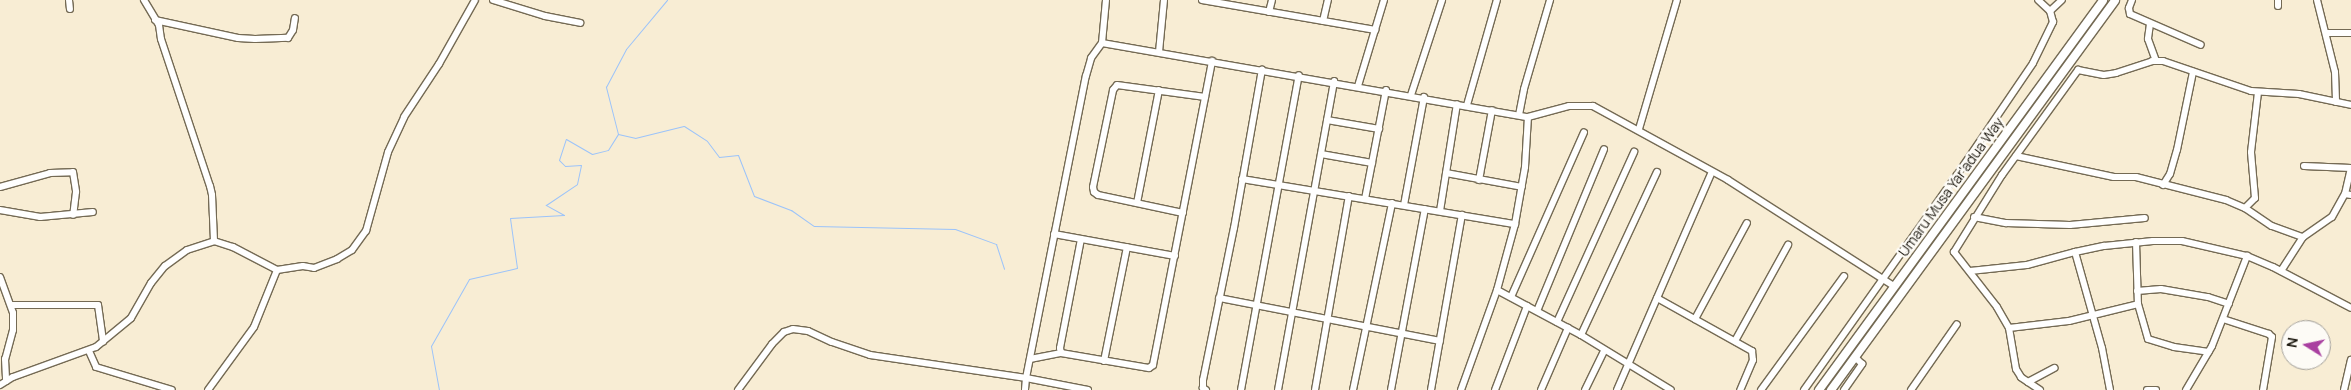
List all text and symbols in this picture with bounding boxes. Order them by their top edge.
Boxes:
street label: Umaru Musa Yar'adua Way [1895,114,2007,260]
north arrow [2281,320,2331,370]
text: N [2281,336,2302,349]

